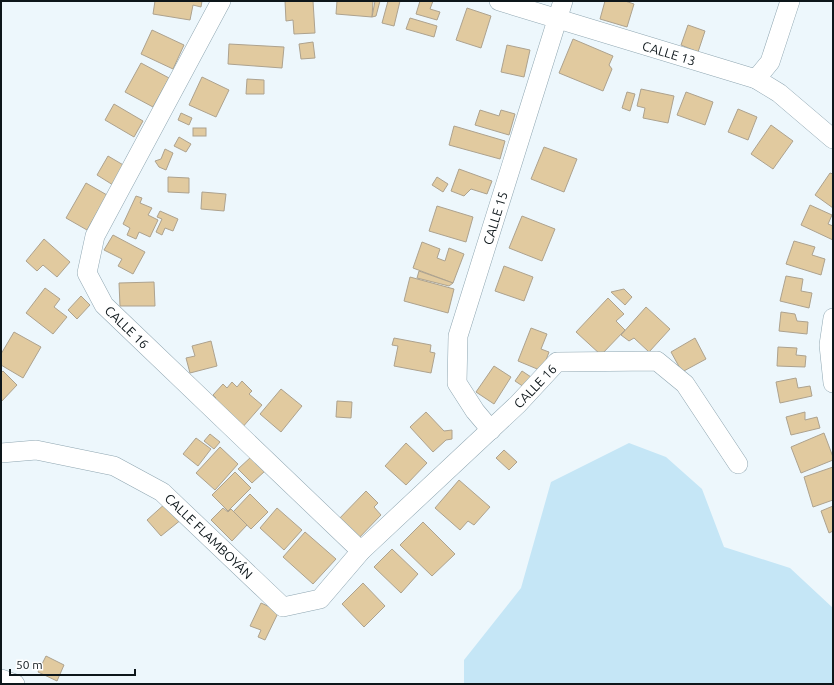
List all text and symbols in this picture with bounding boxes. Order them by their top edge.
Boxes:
street label: CALLE 13 [641,38,697,68]
street label: CALLE 15 [480,190,510,246]
street label: CALLE 16 [102,303,152,351]
street label: CALLE 16 [511,361,559,411]
street label: CALLE FLAMBOYÁN [162,490,256,581]
scale bar [10,651,135,677]
text: 50 m [16,658,43,671]

